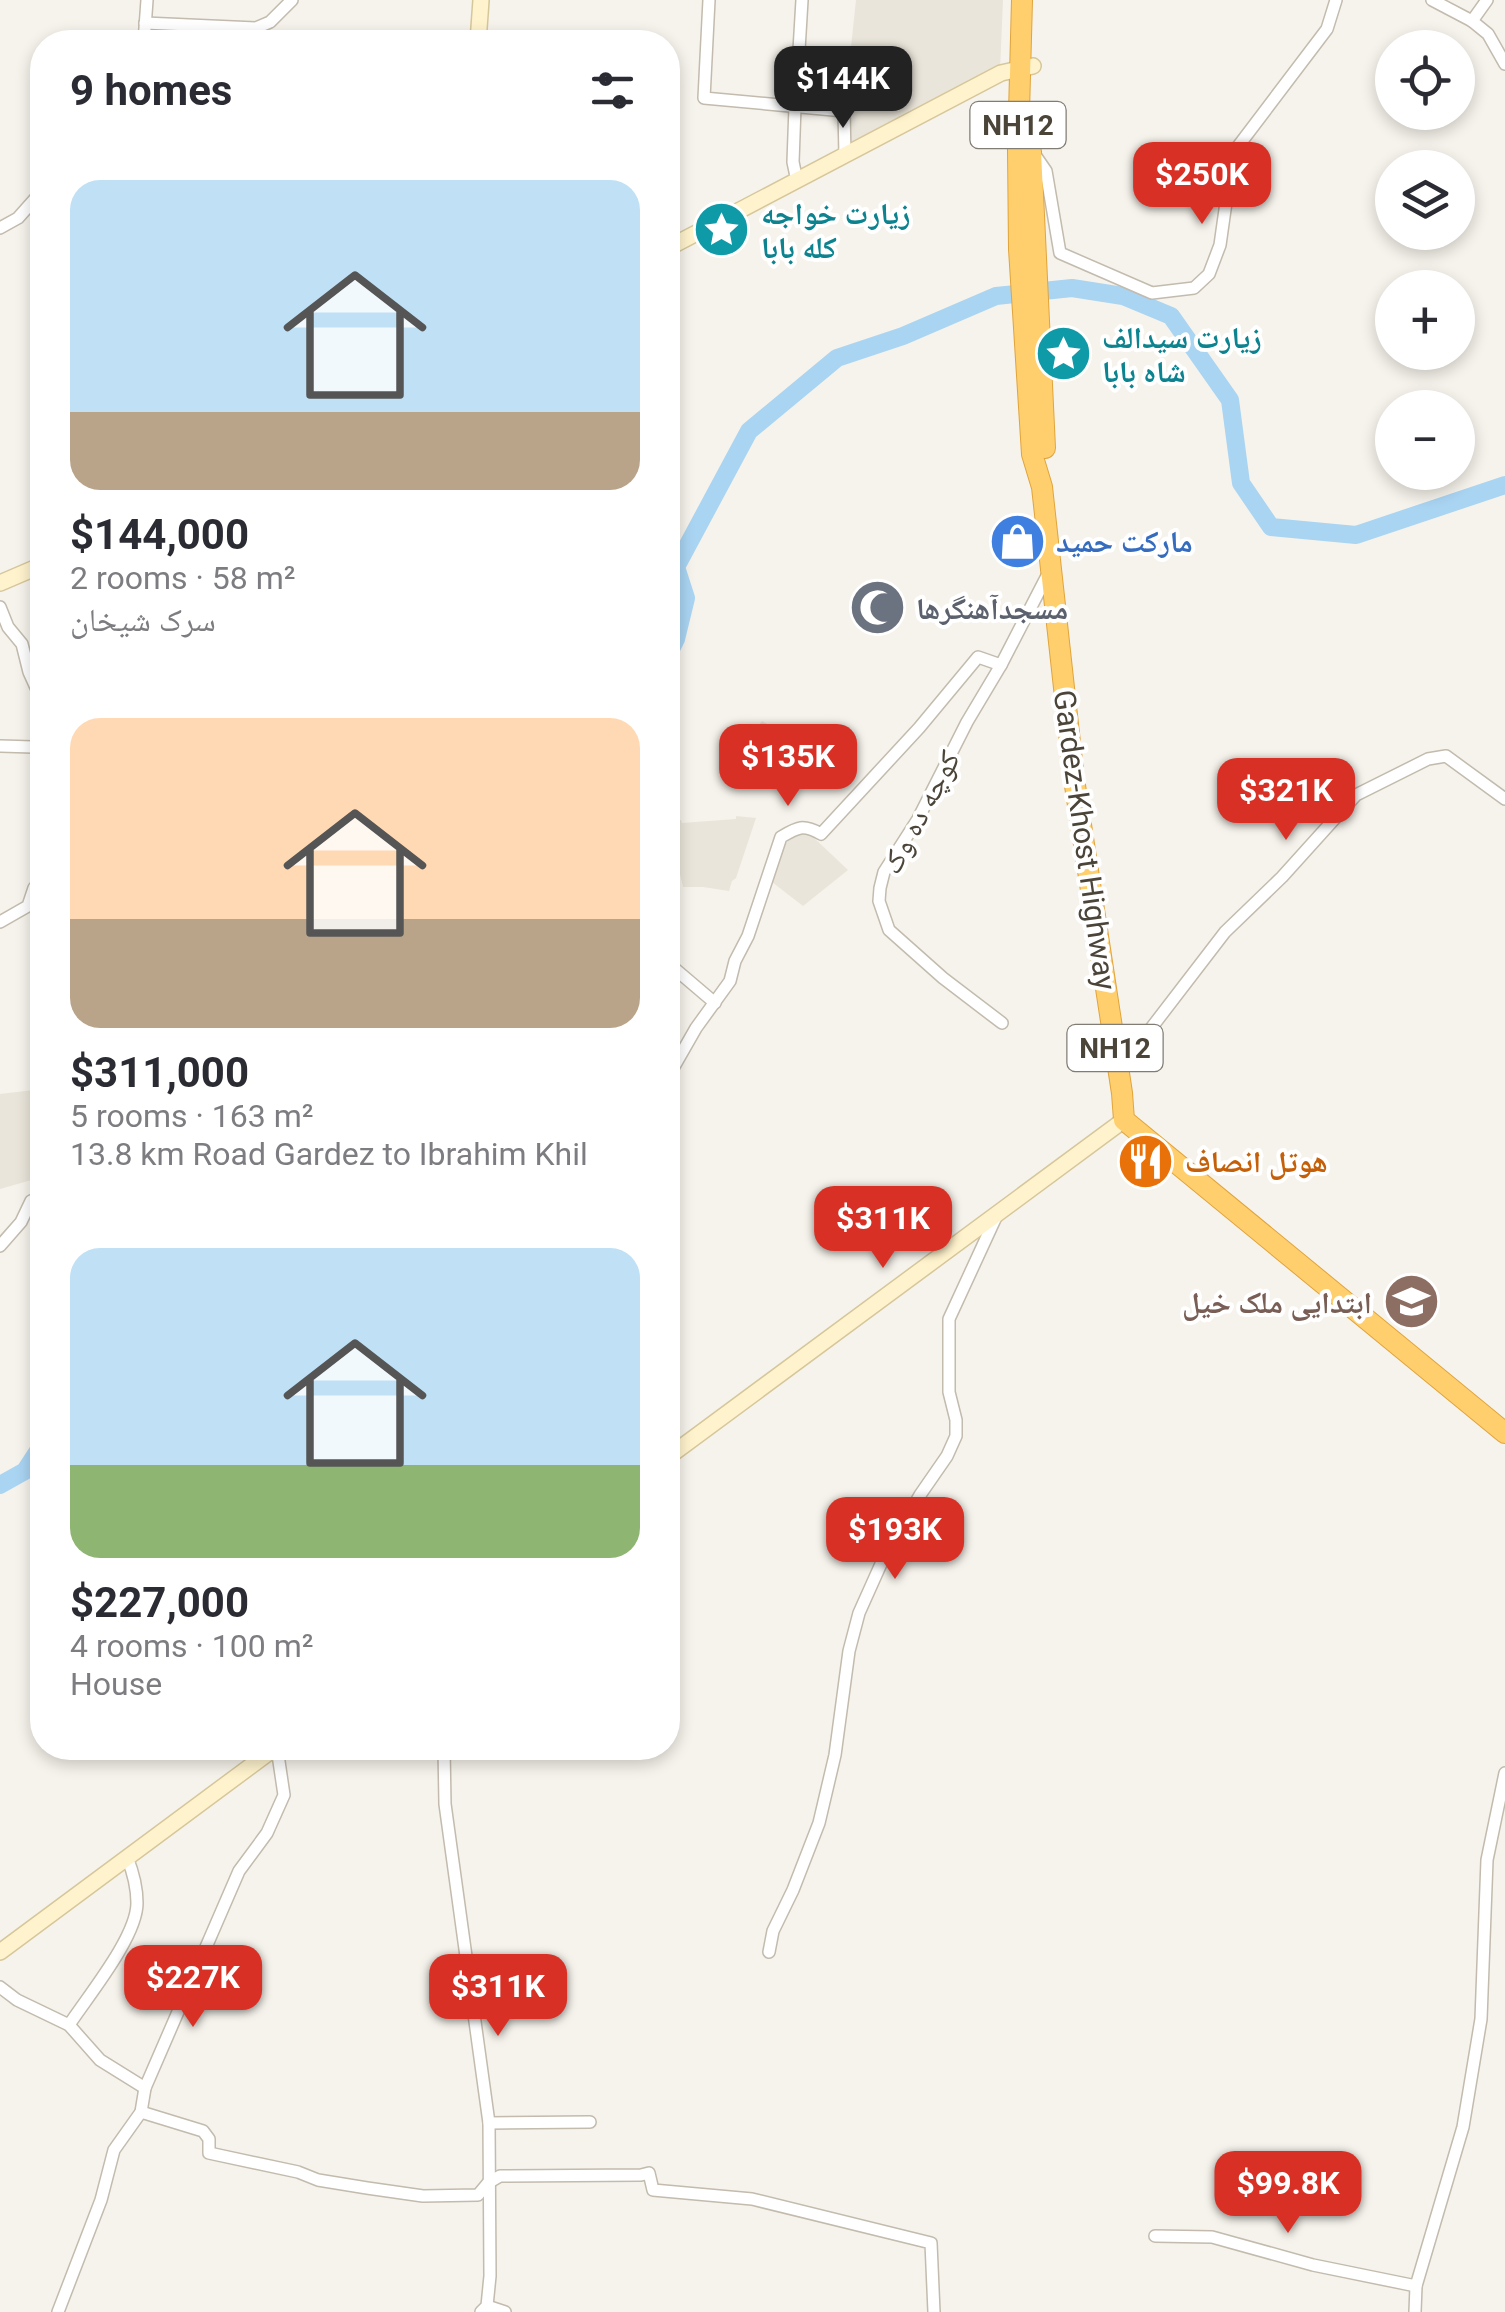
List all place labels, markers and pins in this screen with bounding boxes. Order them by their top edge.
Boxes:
pin: $144K [773,46,913,131]
pin: $250K [1132,142,1272,227]
place label: زیارت خواجه کله بابا [761,196,910,265]
place icon: زیارت خواجه کله بابا [692,200,752,260]
place label: زیارت سیدالف شاه بابا [1102,320,1262,389]
place icon: زیارت سیدالف شاه بابا [1033,324,1093,384]
shop icon: مارکت حمید [987,511,1047,571]
place label: مارکت حمید [1056,524,1193,559]
mosque icon: مسجدآهنگرها [847,578,907,638]
place label: مسجدآهنگرها [916,591,1068,626]
pin: $135K [718,724,858,809]
pin: $321K [1216,758,1356,843]
restaurant icon: هوتل انصاف [1116,1131,1176,1191]
place label: هوتل انصاف [1185,1144,1328,1180]
pin: $311K [813,1186,953,1271]
school or university icon: ابتدایی ملک خیل [1381,1272,1441,1332]
place label: ابتدایی ملک خیل [1182,1285,1372,1321]
pin: $193K [825,1497,965,1582]
pin: $227K [123,1945,263,2030]
pin: $311K [428,1954,568,2039]
pin: $99.8K [1207,2151,1369,2236]

